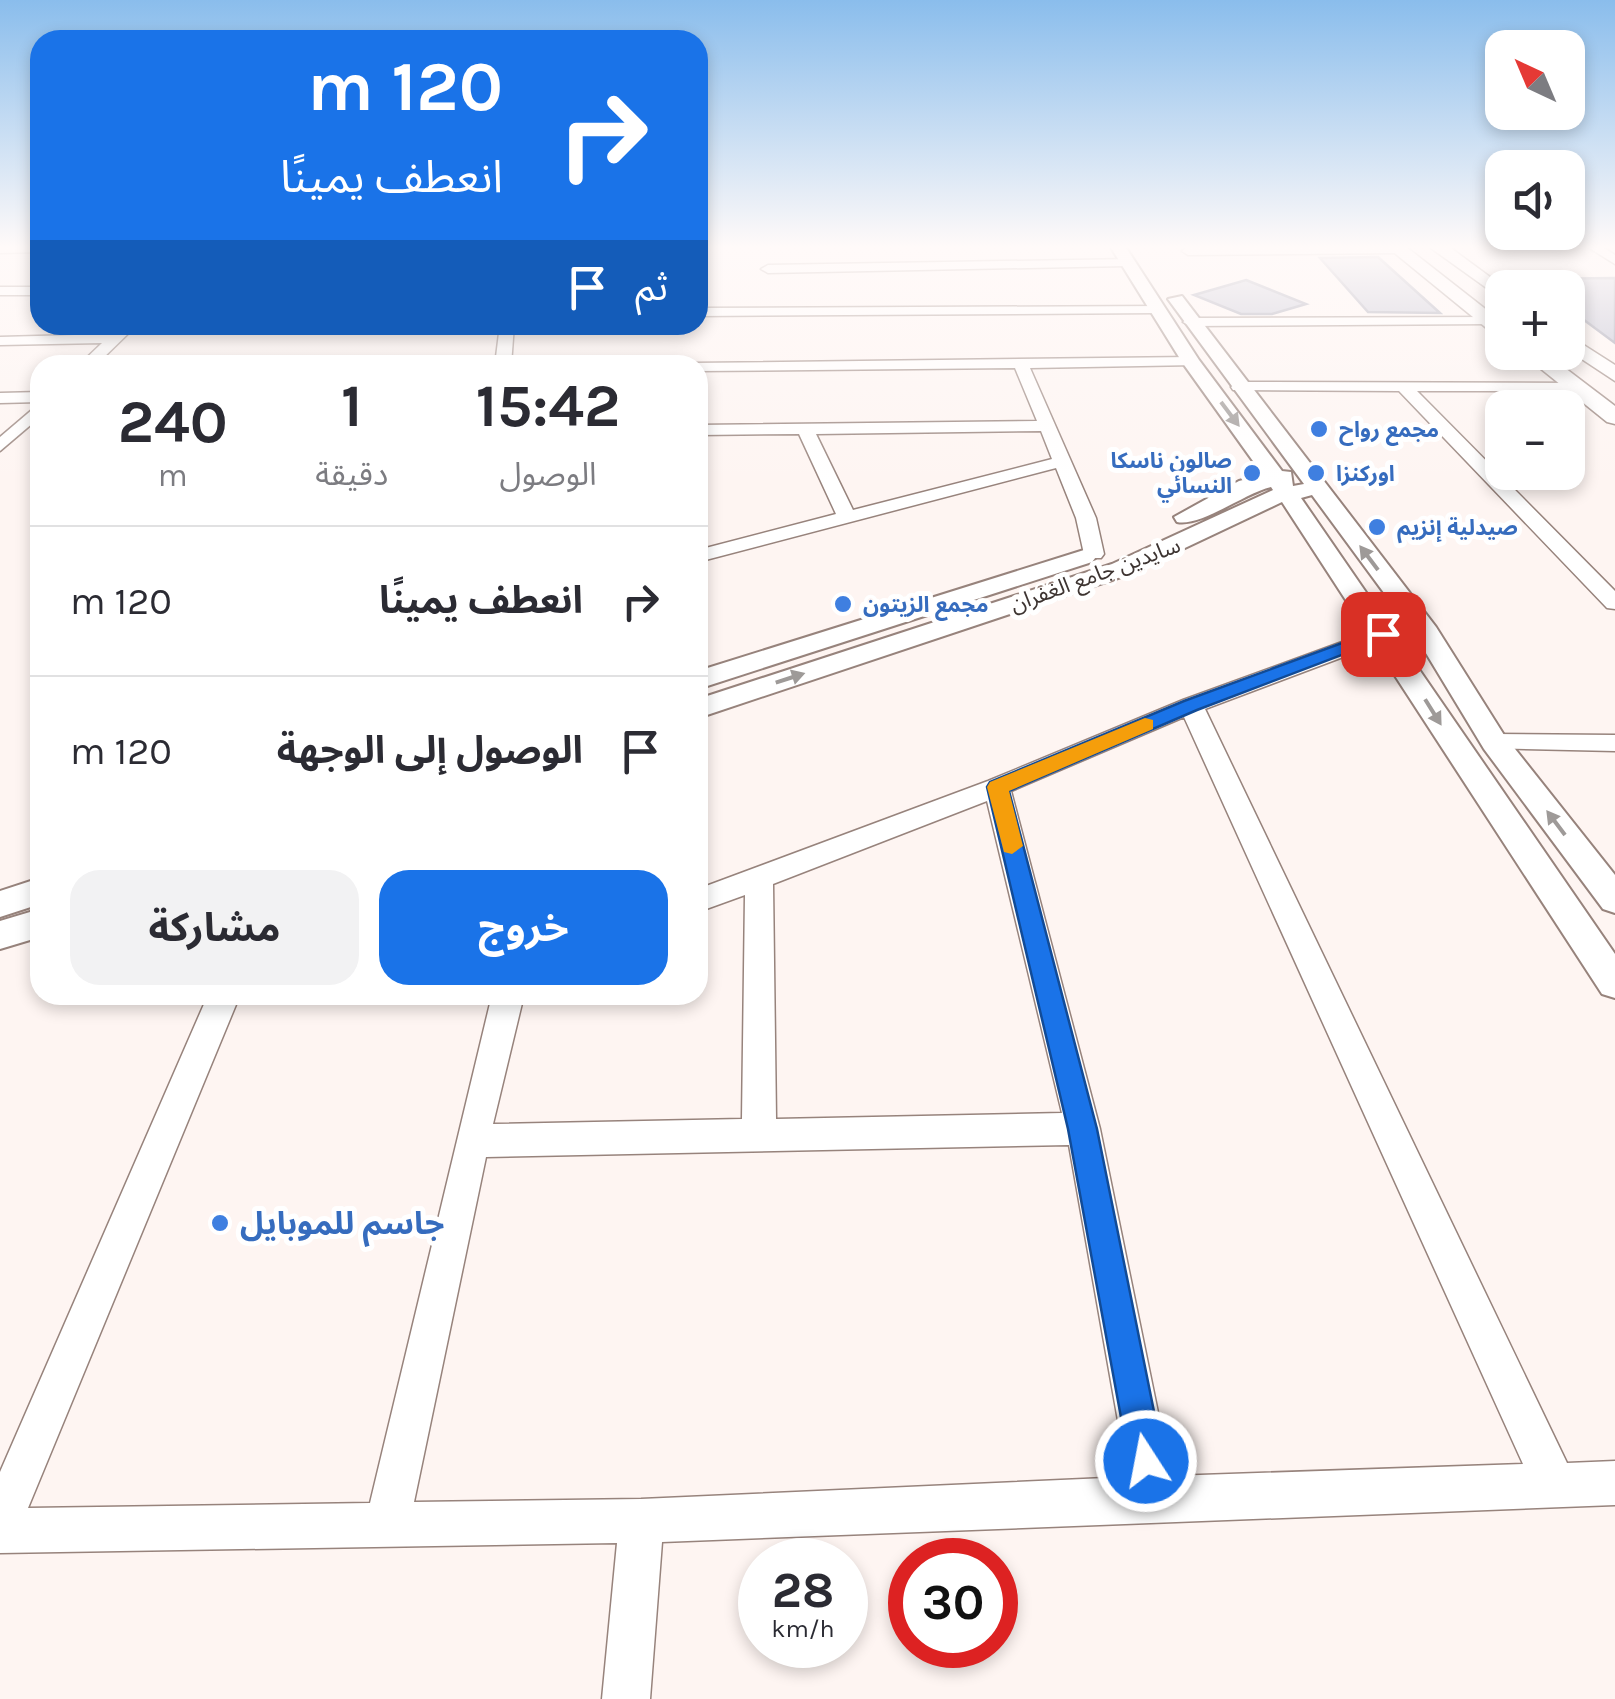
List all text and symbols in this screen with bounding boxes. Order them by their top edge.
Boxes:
north arrow [1485,30,1585,130]
map controls [1485,30,1585,490]
text: 120 m [307,46,503,128]
icon: right [538,70,668,200]
button: sound [1485,150,1585,250]
text: انعطف يمينًا [280,151,503,203]
icon: arrive [560,260,615,315]
text: ثم [635,265,668,310]
button: + [1485,270,1585,370]
text: 1 [341,371,362,441]
text: 15:42 [476,371,620,441]
text: 240 [118,387,228,457]
button: − [1485,390,1585,490]
one-way arrow [1219,401,1239,427]
place label: مجمع رواح [1339,417,1439,446]
marker: مجمع رواح [1308,418,1330,440]
place label: صالون ناسكا النسائي [1111,448,1232,503]
text: دقيقة [315,456,388,493]
text: الوصول [499,456,597,493]
text: m [158,457,188,494]
place label: اوركنزا [1336,461,1395,487]
marker: صالون ناسكا النسائي [1241,462,1263,484]
marker: اوركنزا [1305,462,1327,484]
place label: صيدلية إنزيم [1397,515,1518,544]
marker: صيدلية إنزيم [1366,516,1388,538]
street label: سايدين جامع الغفران [1007,532,1185,621]
one-way arrow [1359,545,1380,570]
icon: right [613,574,668,629]
text: انعطف يمينًا [379,578,583,623]
text: 120 m [70,579,172,624]
place label: مجمع الزيتون [863,592,989,621]
pin [1341,592,1426,677]
marker: مجمع الزيتون [832,593,854,615]
icon: arrive [1356,607,1411,662]
one-way arrow [775,669,805,684]
one-way arrow [1423,698,1441,726]
icon: arrive [613,724,668,779]
text: الوصول إلى الوجهة [277,728,583,773]
text: 120 m [70,729,172,774]
one-way arrow [1546,810,1566,836]
button: مشاركة [70,870,359,985]
button: خروج [379,870,668,985]
place label: جاسم للموبايل [240,1205,444,1247]
marker: جاسم للموبايل [209,1212,231,1234]
position arrow [1094,1409,1198,1513]
speed limit sign: 30 [888,1538,1018,1668]
text: 28 [772,1561,834,1620]
text: km/h [771,1614,835,1643]

